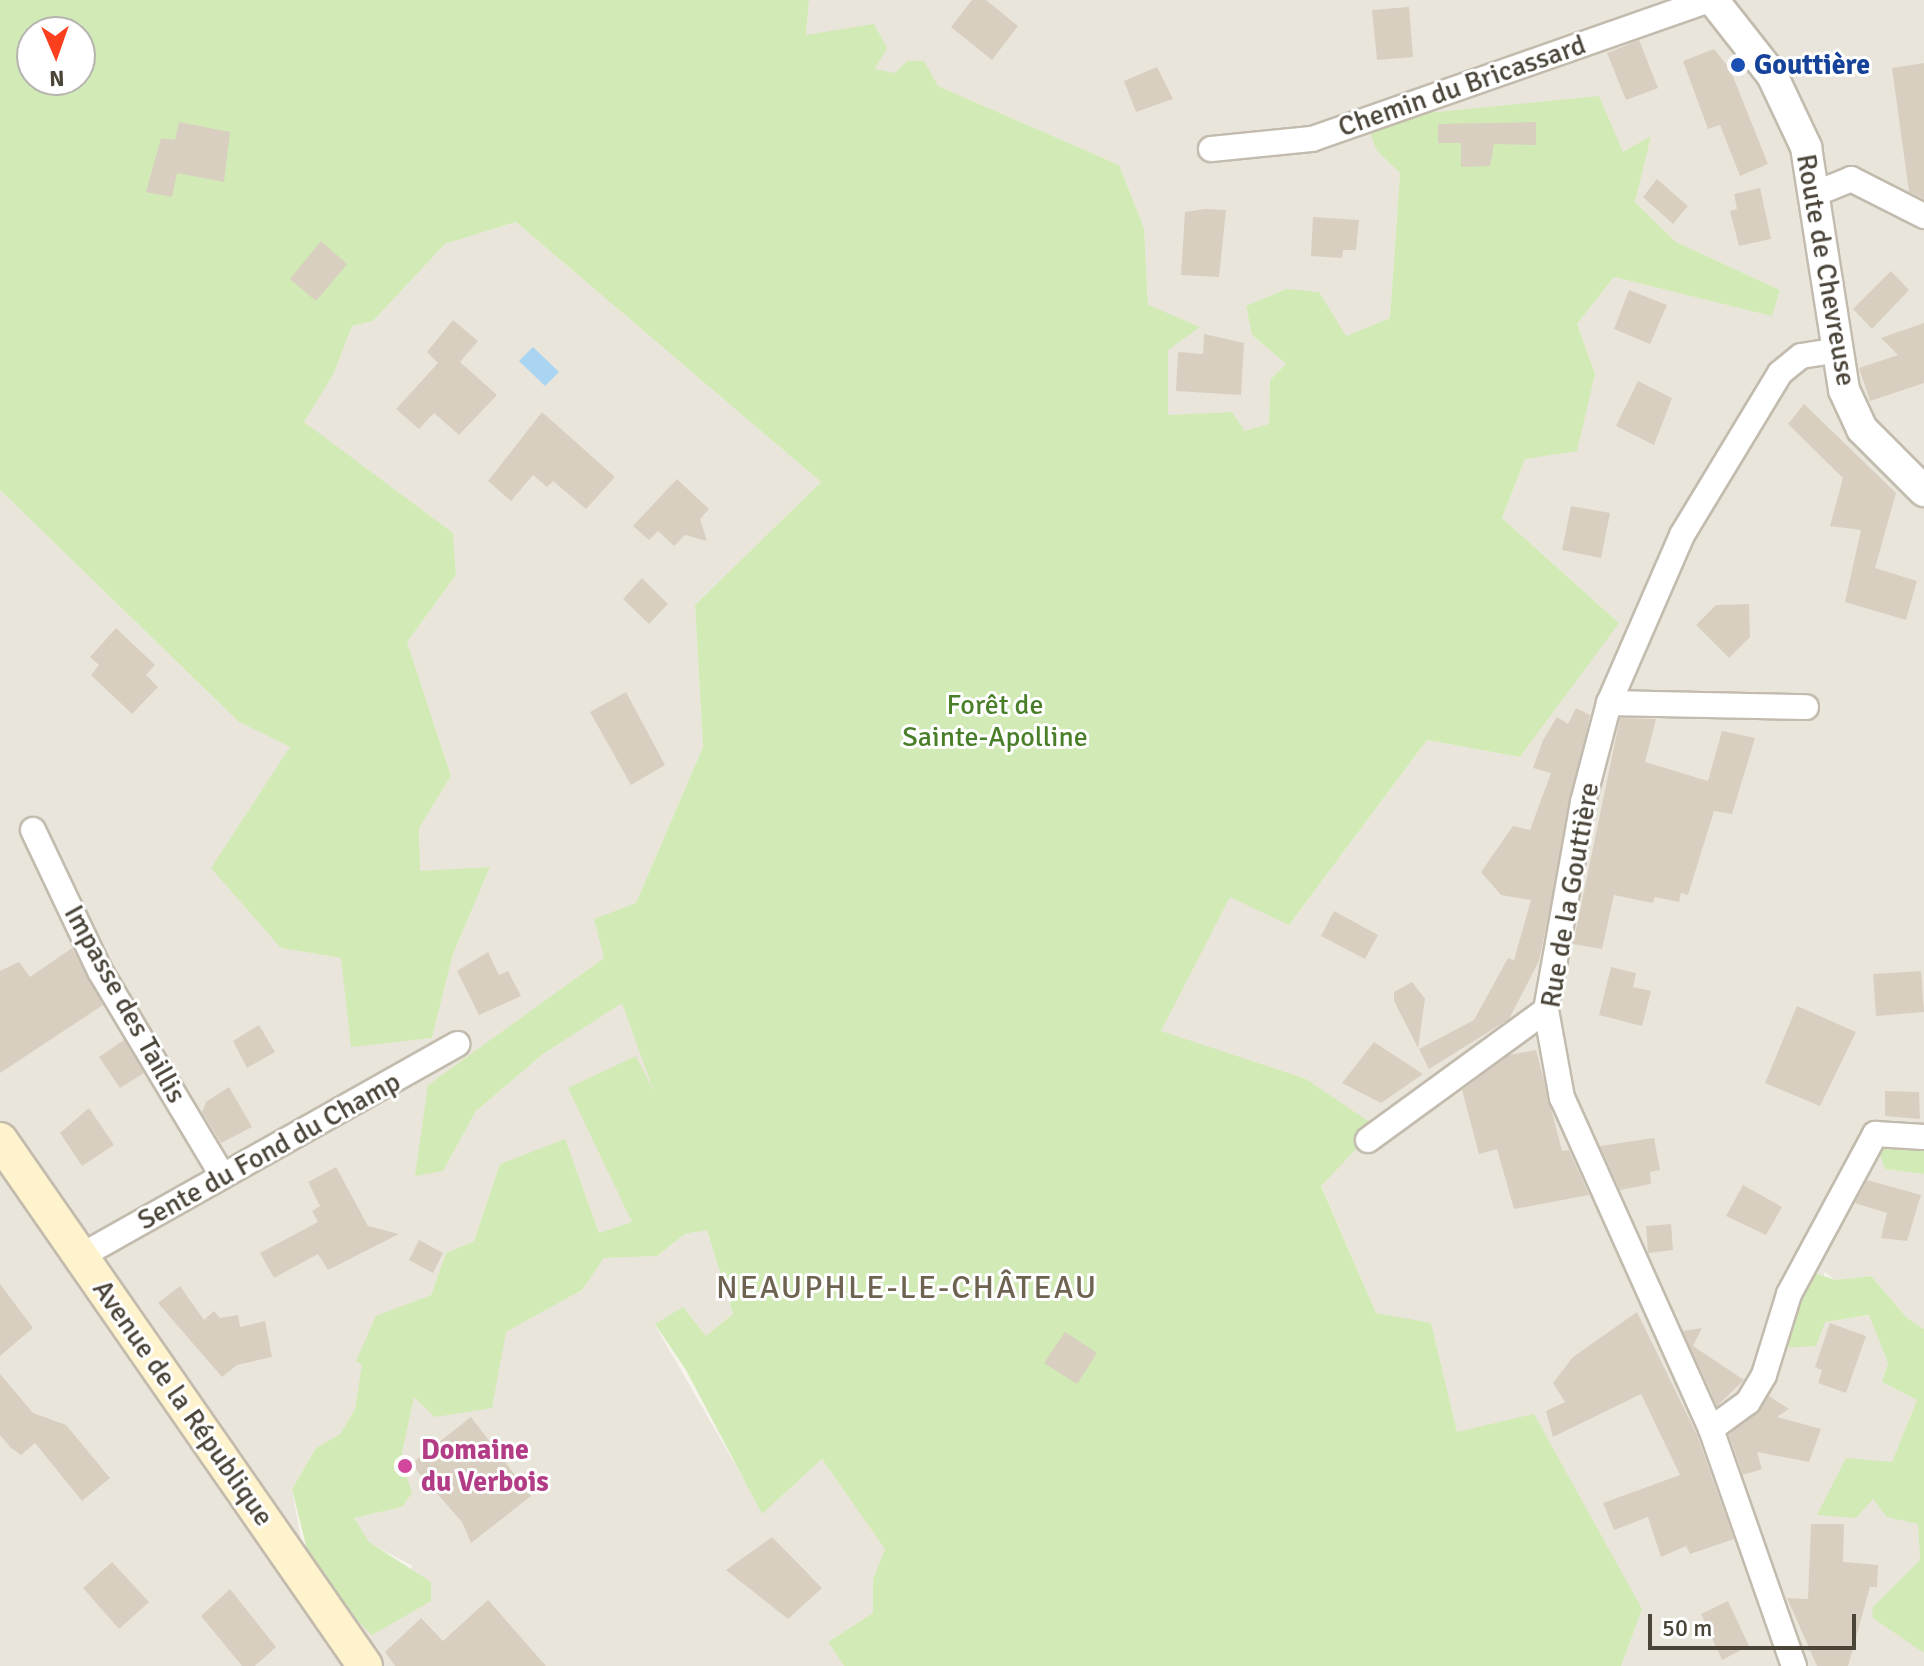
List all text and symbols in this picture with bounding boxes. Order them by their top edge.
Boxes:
north arrow [16,16,96,96]
street label: Chemin du Bricassard [1334,28,1590,144]
place label: Gouttière [1754,48,1870,82]
marker: Gouttière [1729,56,1747,74]
text: N [49,65,65,92]
street label: Route de Chevreuse [1789,151,1863,389]
park label: Forêt de Sainte-Apolline [902,688,1088,754]
street label: Rue de la Gouttière [1534,780,1606,1010]
street label: Impasse des Taillis [57,899,193,1109]
street label: Sente du Fond du Champ [132,1065,406,1237]
district label: NEAUPHLE-LE-CHÂTEAU [716,1269,1098,1307]
street label: Avenue de la République [85,1274,281,1532]
place label: Domaine du Verbois [421,1433,549,1499]
marker: Domaine du Verbois [396,1457,414,1475]
scale bar [1652,1598,1860,1648]
text: 50 m [1662,1613,1712,1643]

